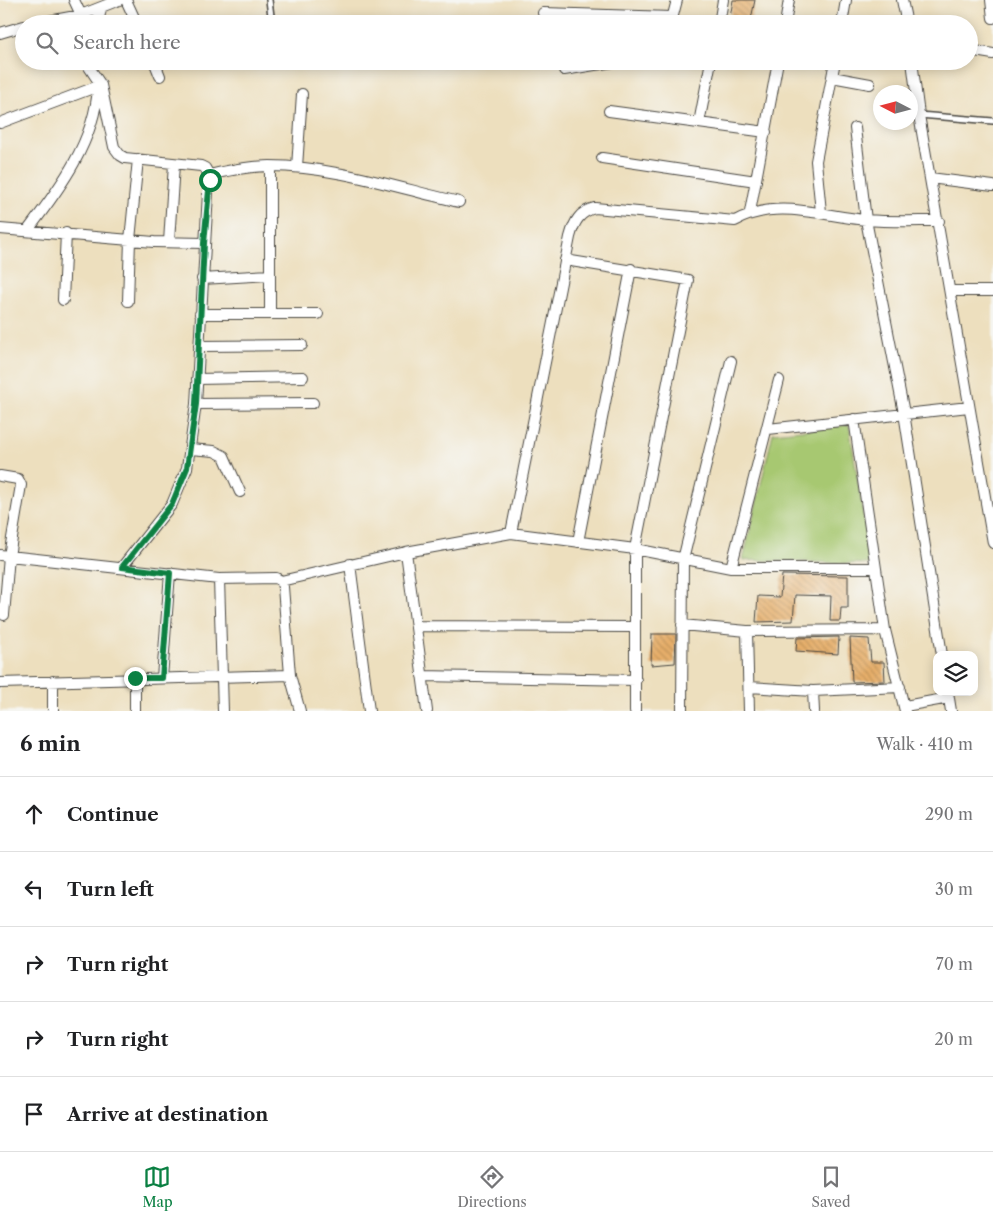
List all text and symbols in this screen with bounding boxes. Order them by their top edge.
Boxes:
search box [15,15,978,70]
icon: search [33,29,61,57]
text: Search here [73,31,181,54]
north arrow [873,85,918,130]
route start [199,169,222,192]
map controls [933,651,978,696]
button: layers [933,651,978,696]
route end [124,667,147,690]
text: 6 min [20,731,81,756]
text: Walk · 410 m [876,734,973,754]
icon: ahead [20,800,48,828]
text: Continue [67,803,159,826]
text: 290 m [925,804,973,824]
icon: left [20,875,48,903]
text: Turn left [67,878,154,901]
text: 30 m [935,879,973,899]
icon: right [20,950,48,978]
text: Turn right [67,953,168,976]
text: 70 m [936,954,973,974]
icon: right [20,1025,48,1053]
text: Turn right [67,1028,168,1051]
text: 20 m [934,1029,973,1049]
icon: arrive [20,1100,48,1128]
text: Arrive at destination [67,1103,268,1126]
tab: Map [142,1163,173,1211]
tab: Directions [457,1163,527,1211]
tab: Saved [812,1163,850,1211]

